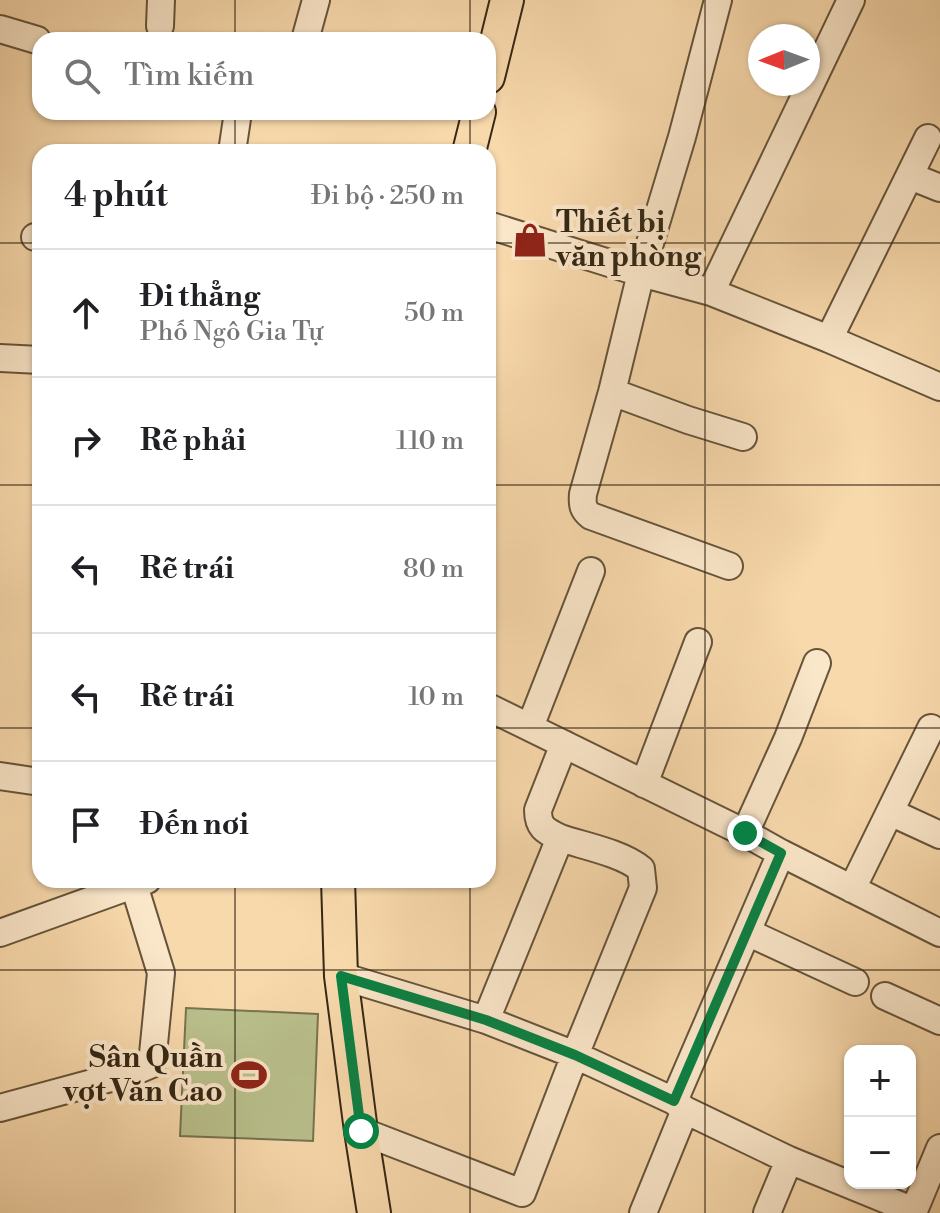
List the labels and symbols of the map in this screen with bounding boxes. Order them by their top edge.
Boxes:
north arrow [748,24,820,96]
place label: Thiết bị văn phòng [555,204,702,276]
shop icon: Thiết bị văn phòng [511,221,549,259]
route end [727,815,763,851]
place label: Sân Quần vợt Văn Cao [62,1039,224,1111]
sports icon: Sân Quần vợt Văn Cao [230,1056,268,1094]
route start [343,1113,379,1149]

